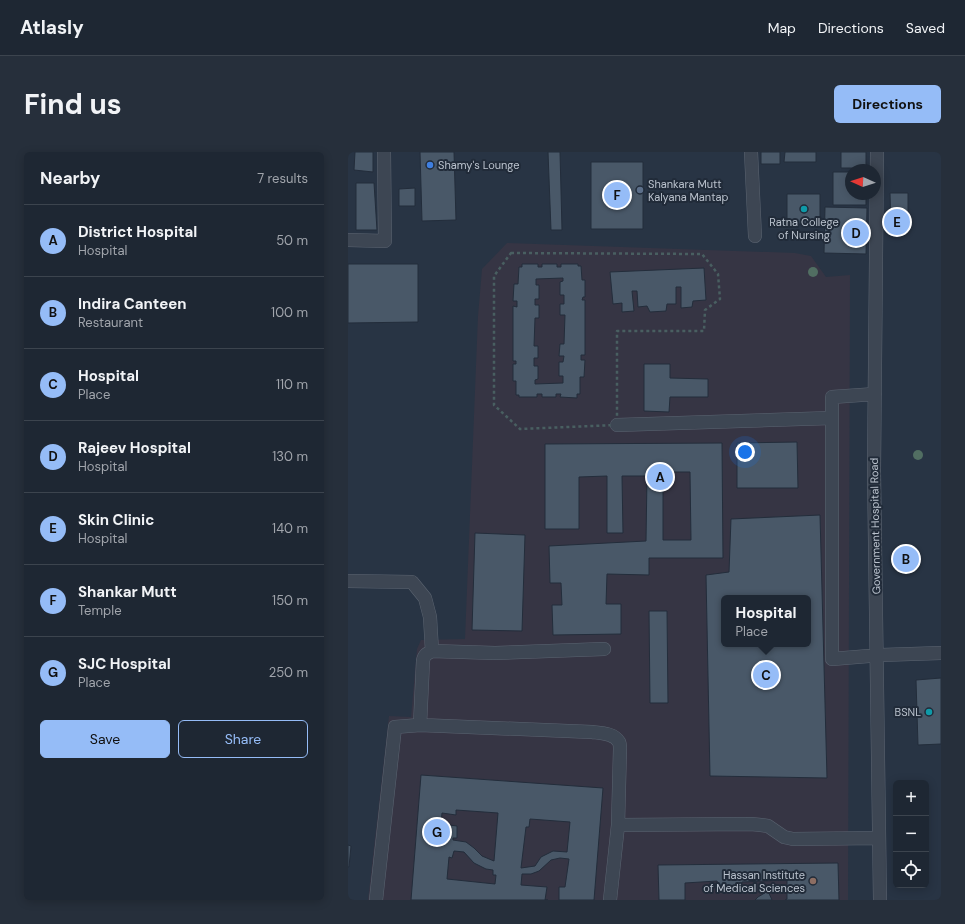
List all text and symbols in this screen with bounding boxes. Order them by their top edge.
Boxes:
text: Atlasly [20,15,84,40]
text: Map [768,19,796,37]
text: Directions [818,19,884,37]
text: Saved [906,19,945,37]
button: Directions [834,85,941,123]
text: Find us [24,86,122,123]
place label: Shamy's Lounge [438,158,520,172]
marker: Shamy's Lounge [425,160,435,170]
north arrow [845,164,881,200]
text: Nearby [40,167,100,189]
text: 7 results [257,170,308,187]
place label: Shankara Mutt Kalyana Mantap [648,177,728,204]
pin: F [604,180,630,210]
marker: Shankara Mutt Kalyana Mantap [635,185,645,195]
marker: Ratna College of Nursing [799,204,809,214]
pin: E [884,207,910,237]
place label: Ratna College of Nursing [769,215,839,242]
pin: D [843,218,869,248]
text: District Hospital [78,222,197,242]
text: A [48,232,58,249]
text: 50 m [276,232,308,249]
text: Hospital [78,242,127,259]
text: Indira Canteen [78,294,186,314]
text: B [49,304,57,321]
text: 100 m [271,304,308,321]
text: Restaurant [78,314,143,331]
text: Hospital [78,366,139,386]
text: C [48,376,58,393]
text: 110 m [276,376,308,393]
text: Place [78,386,110,403]
text: Rajeev Hospital [78,438,191,458]
your location [735,442,755,462]
text: D [48,448,58,465]
text: 130 m [272,448,308,465]
street label: Government Hospital Road [867,457,883,594]
text: Hospital [78,458,127,475]
pin: A [647,462,673,492]
text: Skin Clinic [78,510,154,530]
text: E [49,520,57,537]
text: 140 m [272,520,308,537]
text: Hospital [78,530,127,547]
pin: B [893,544,919,574]
text: Shankar Mutt [78,582,177,602]
text: F [49,592,57,609]
text: 150 m [272,592,308,609]
popup [721,595,811,647]
text: Temple [78,602,122,619]
text: Hospital [735,603,797,623]
text: Place [735,623,768,640]
text: SJC Hospital [78,654,171,674]
pin: C [753,660,779,690]
text: G [48,664,58,681]
text: 250 m [269,664,308,681]
text: Place [78,674,110,691]
place label: BSNL [895,705,921,719]
marker: BSNL [924,707,934,717]
button: Save [40,720,170,758]
button: Share [178,720,308,758]
map controls [893,780,929,888]
button: + [893,780,929,816]
button: − [893,816,929,852]
pin: G [424,817,450,847]
button: locate [893,852,929,888]
place label: Hassan Institute of Medical Sciences [703,868,805,895]
marker: Hassan Institute of Medical Sciences [808,876,818,886]

